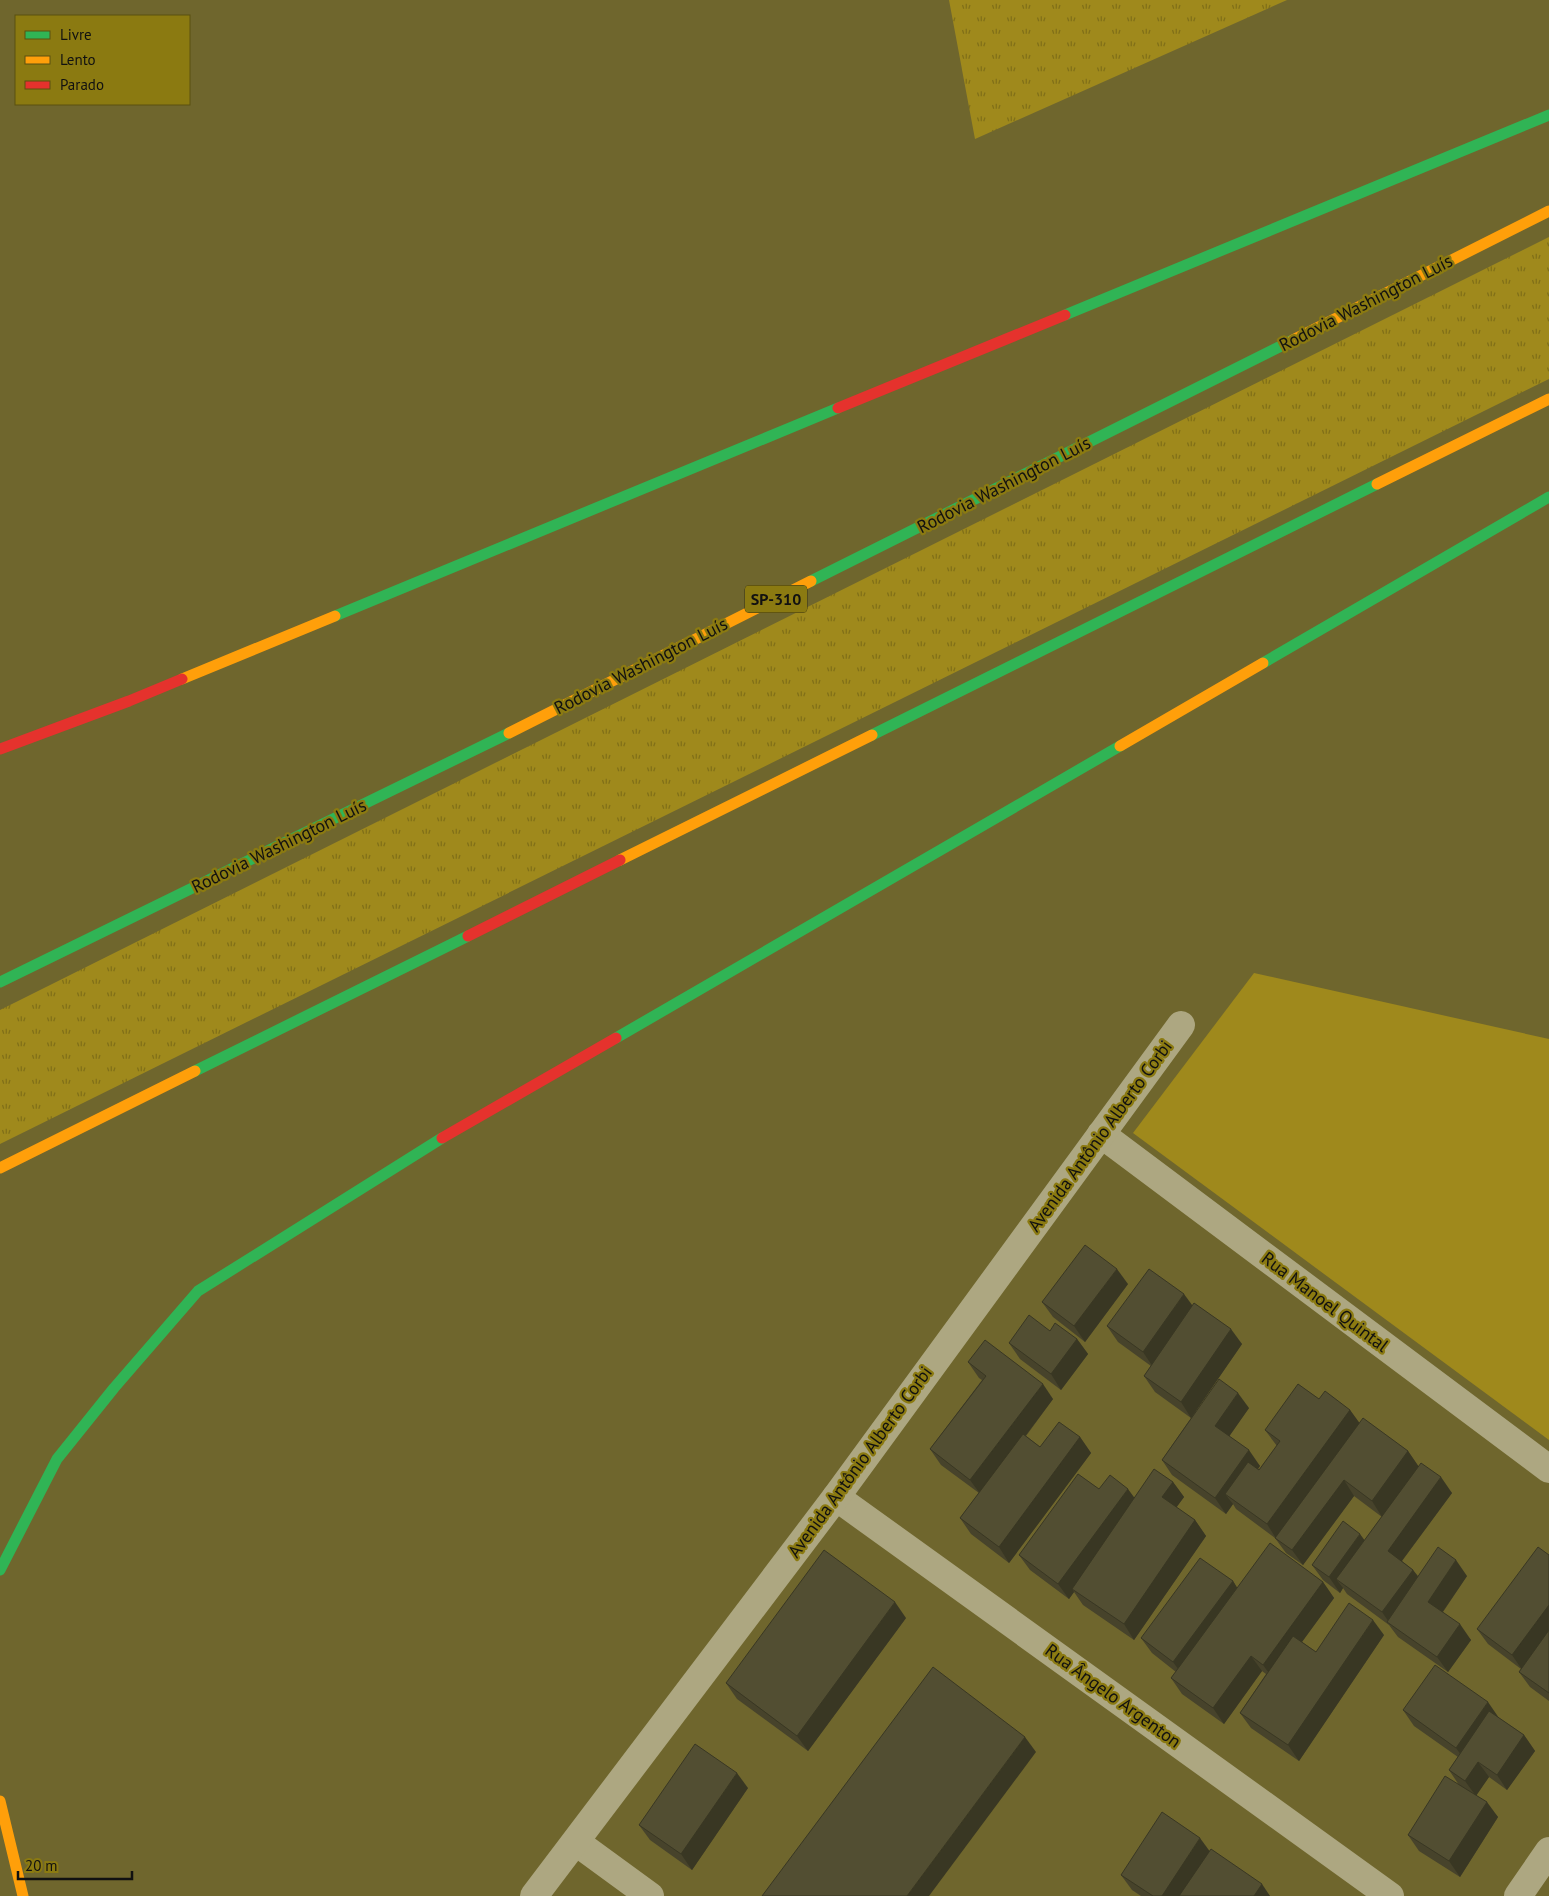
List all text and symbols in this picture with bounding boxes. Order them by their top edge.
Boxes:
legend [15,15,190,105]
text: Livre [60,25,92,44]
text: Lento [60,50,96,69]
text: Parado [60,75,104,94]
street label: Rodovia Washington Luís [1275,249,1456,356]
street label: Rodovia Washington Luís [913,431,1094,538]
road number: SP-310 [745,586,807,612]
street label: Rodovia Washington Luís [550,612,731,719]
street label: Rodovia Washington Luís [188,793,370,898]
street label: Avenida Antônio Alberto Corbi [1022,1035,1177,1236]
street label: Rua Manoel Quintal [1257,1246,1394,1357]
street label: Avenida Antônio Alberto Corbi [782,1361,937,1562]
street label: Rua Ângelo Argenton [1041,1639,1186,1753]
scale bar [18,1848,131,1880]
text: 20 m [25,1856,58,1875]

